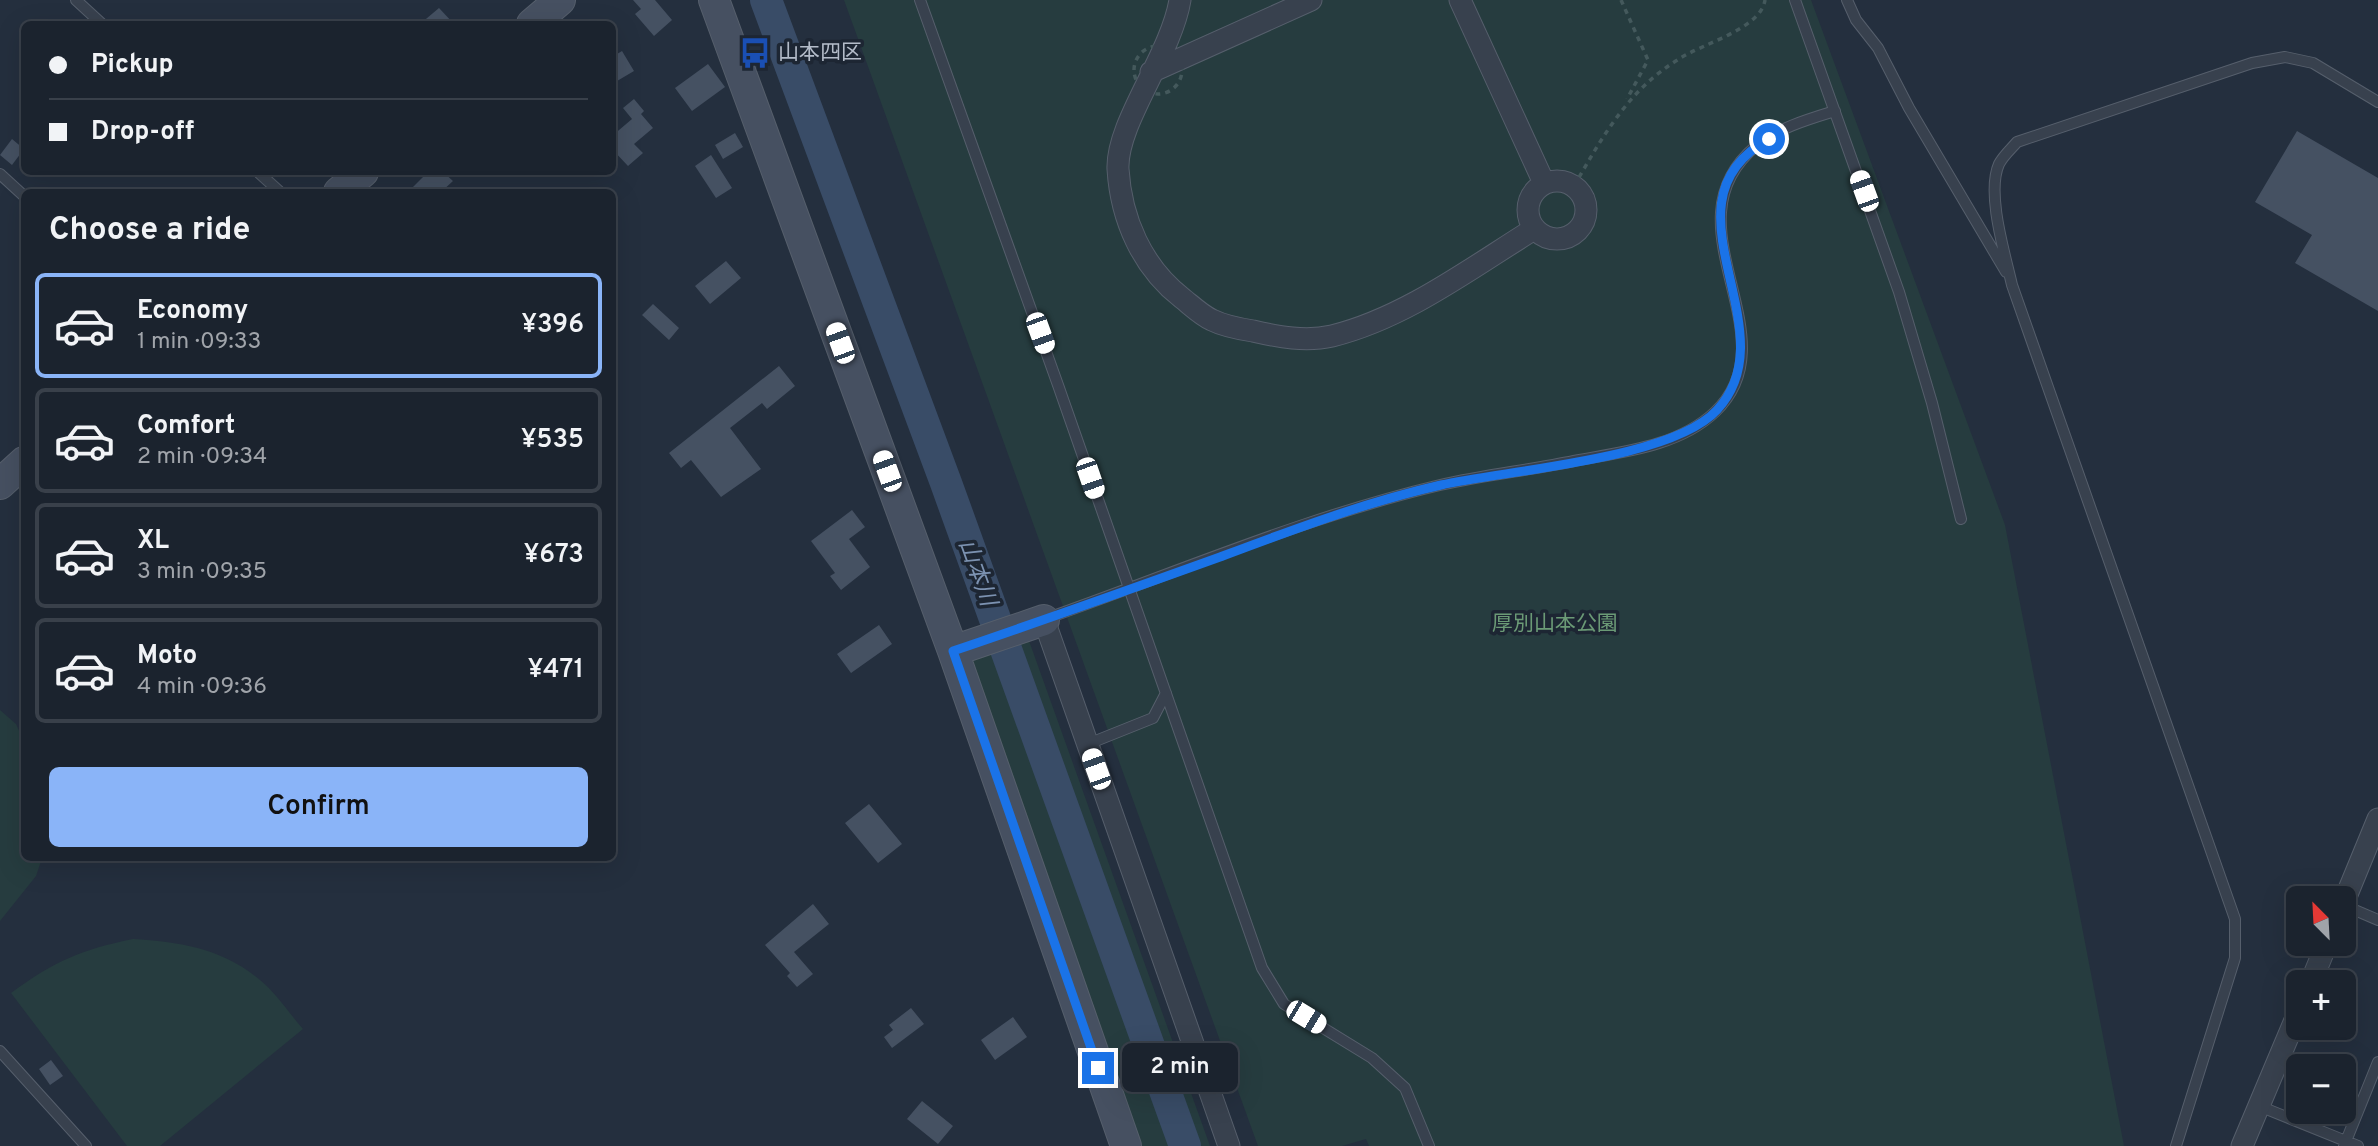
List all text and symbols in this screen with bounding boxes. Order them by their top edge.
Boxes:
bus stop icon: 山本四区 [738,36,772,70]
place label: 山本四区 [778,40,862,67]
text: Pickup [91,49,174,82]
text: Drop-off [91,116,194,149]
route start [1753,123,1785,155]
car [1847,168,1882,214]
text: Choose a ride [49,211,250,251]
icon: car [53,294,116,357]
text: Economy [137,295,248,328]
text: ¥396 [522,309,584,342]
car [1023,310,1058,356]
car [823,320,858,366]
text: 1 min · 09:33 [137,328,261,357]
icon: car [53,409,116,472]
text: Comfort [137,410,235,443]
text: ¥535 [521,424,584,457]
text: 2 min · 09:34 [137,443,267,472]
car [870,448,905,494]
car [1074,455,1107,501]
icon: car [53,524,116,587]
text: XL [137,525,169,558]
water label: 山本川 [951,536,1002,613]
text: ¥673 [524,539,584,572]
text: 3 min · 09:35 [137,558,267,587]
park label: 厚別山本公園 [1492,611,1618,638]
icon: car [53,639,116,702]
text: Moto [137,640,197,673]
text: ¥471 [528,654,584,687]
text: 4 min · 09:36 [137,673,267,702]
car [1079,746,1114,792]
button: Confirm [49,767,588,847]
north arrow [2286,886,2356,956]
map controls [2286,886,2356,1124]
button: + [2286,970,2356,1040]
car [1283,997,1330,1037]
callout: 2 min [1122,1044,1238,1092]
route end [1082,1052,1114,1084]
text: 2 min [1150,1053,1210,1082]
button: − [2286,1054,2356,1124]

